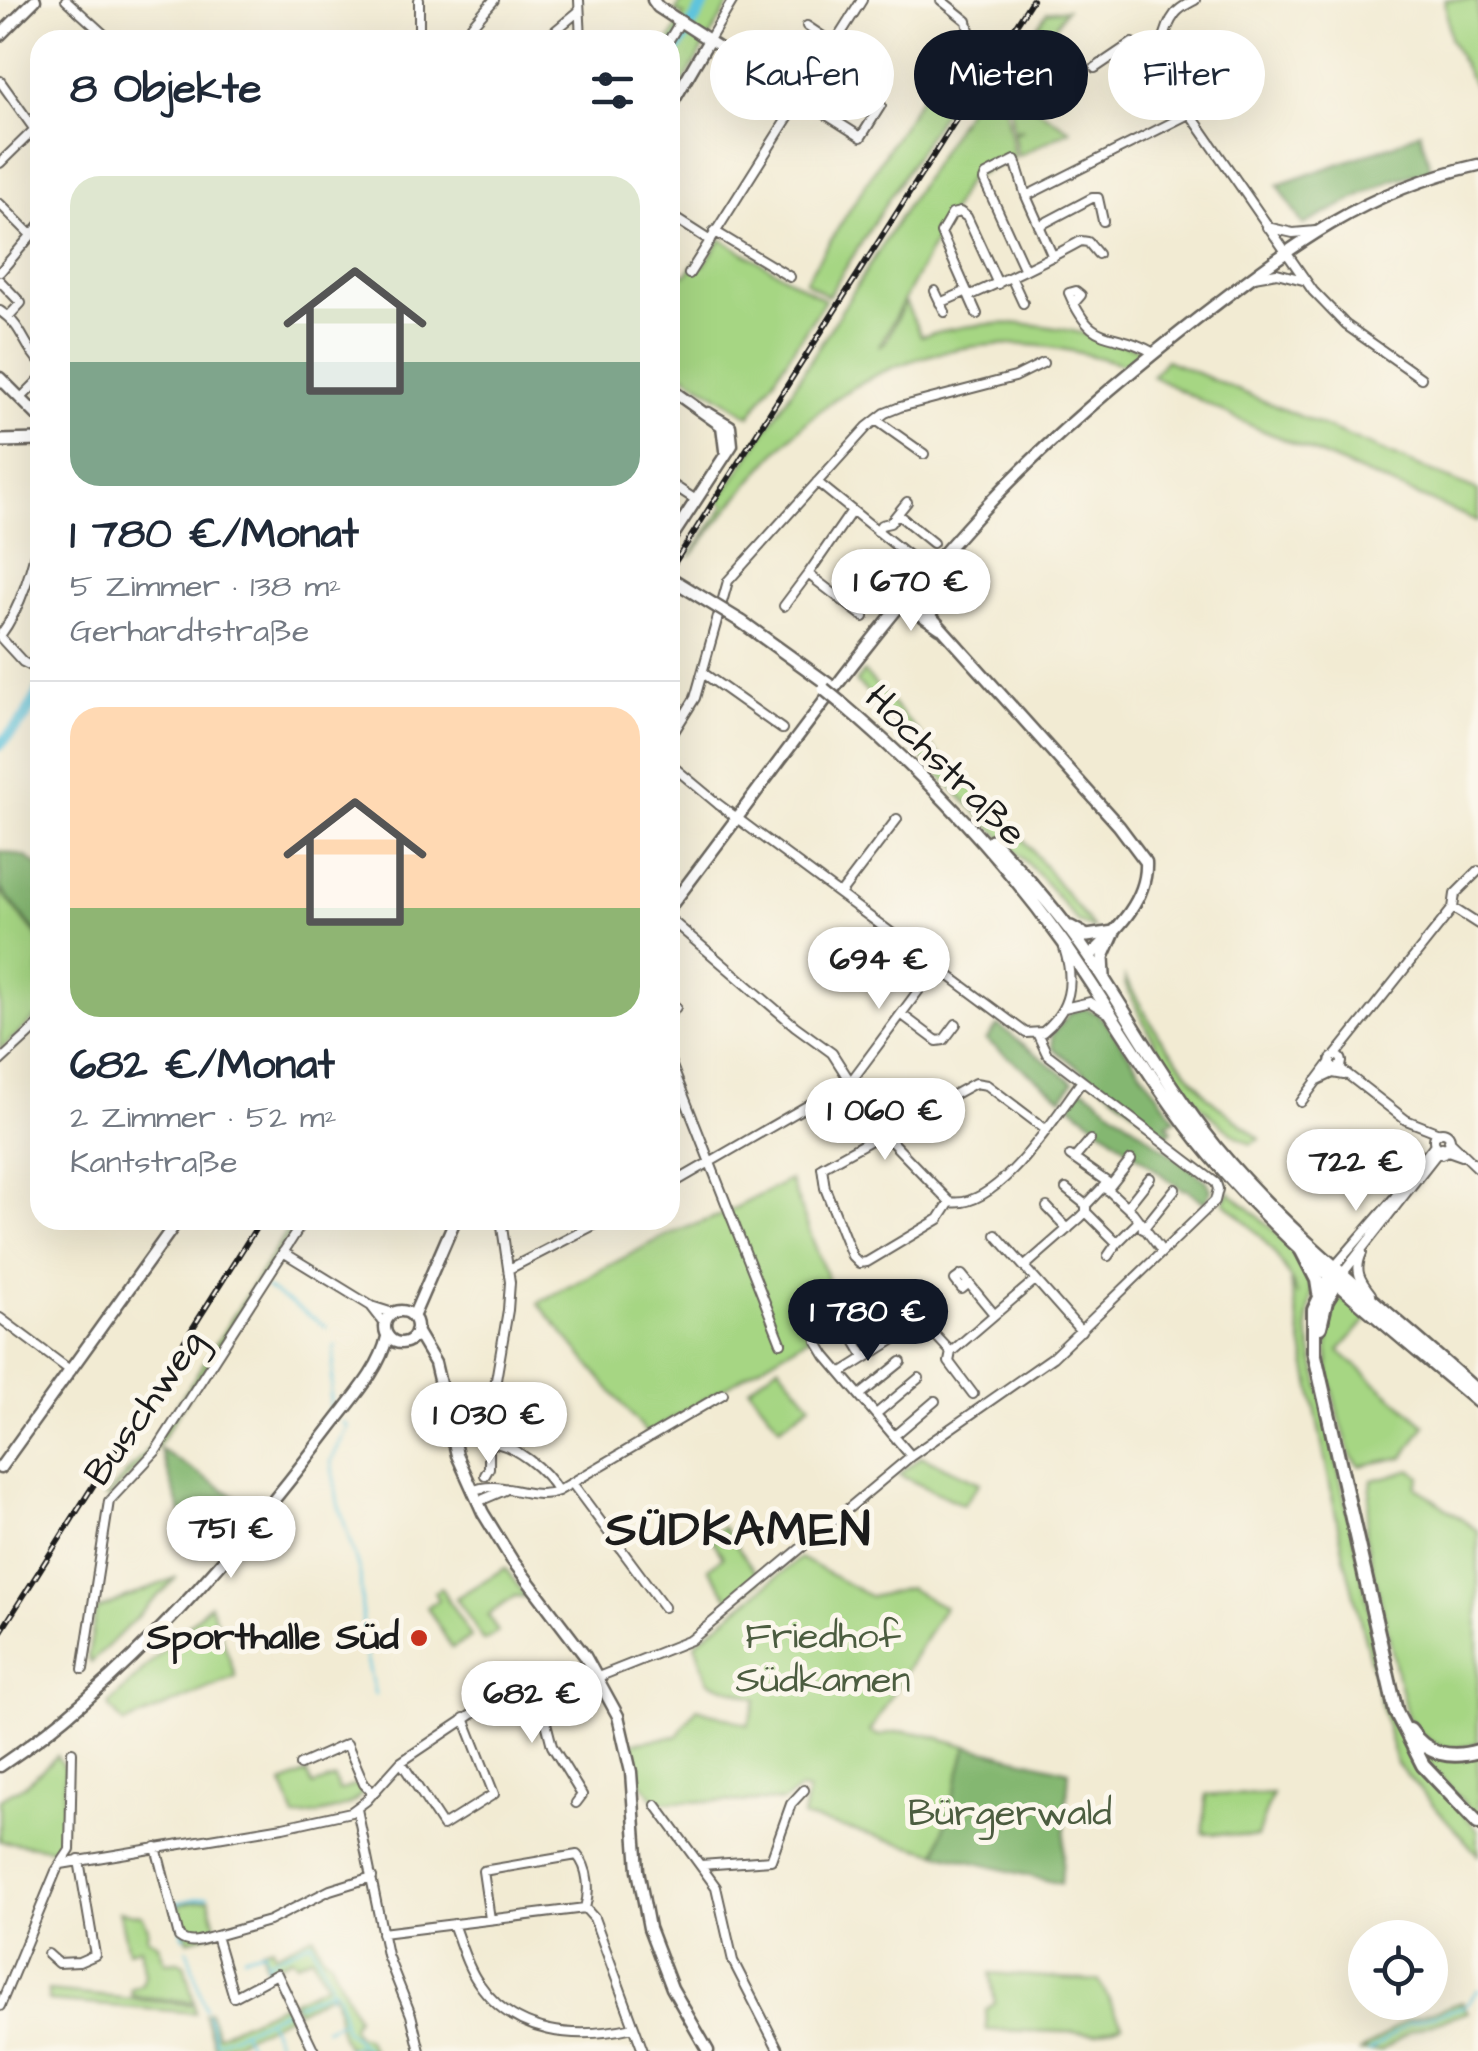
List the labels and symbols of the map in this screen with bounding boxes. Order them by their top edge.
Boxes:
pin: 1 670 € [819,549,1003,634]
street label: Hochstraße [853,674,1037,858]
pin: 694 € [809,927,949,1012]
pin: 1 060 € [793,1078,977,1163]
pin: 722 € [1286,1129,1426,1214]
pin: 1 780 € [776,1279,960,1364]
street label: Buschweg [72,1320,218,1496]
pin: 1 030 € [397,1382,581,1467]
pin: 751 € [161,1496,301,1581]
district label: SÜDKAMEN [605,1498,872,1564]
park label: Friedhof Südkamen [735,1611,911,1707]
place label: Sporthalle Süd [146,1612,400,1665]
marker: Sporthalle Süd [408,1627,430,1649]
pin: 682 € [462,1661,602,1746]
park label: Bürgerwald [908,1788,1112,1840]

